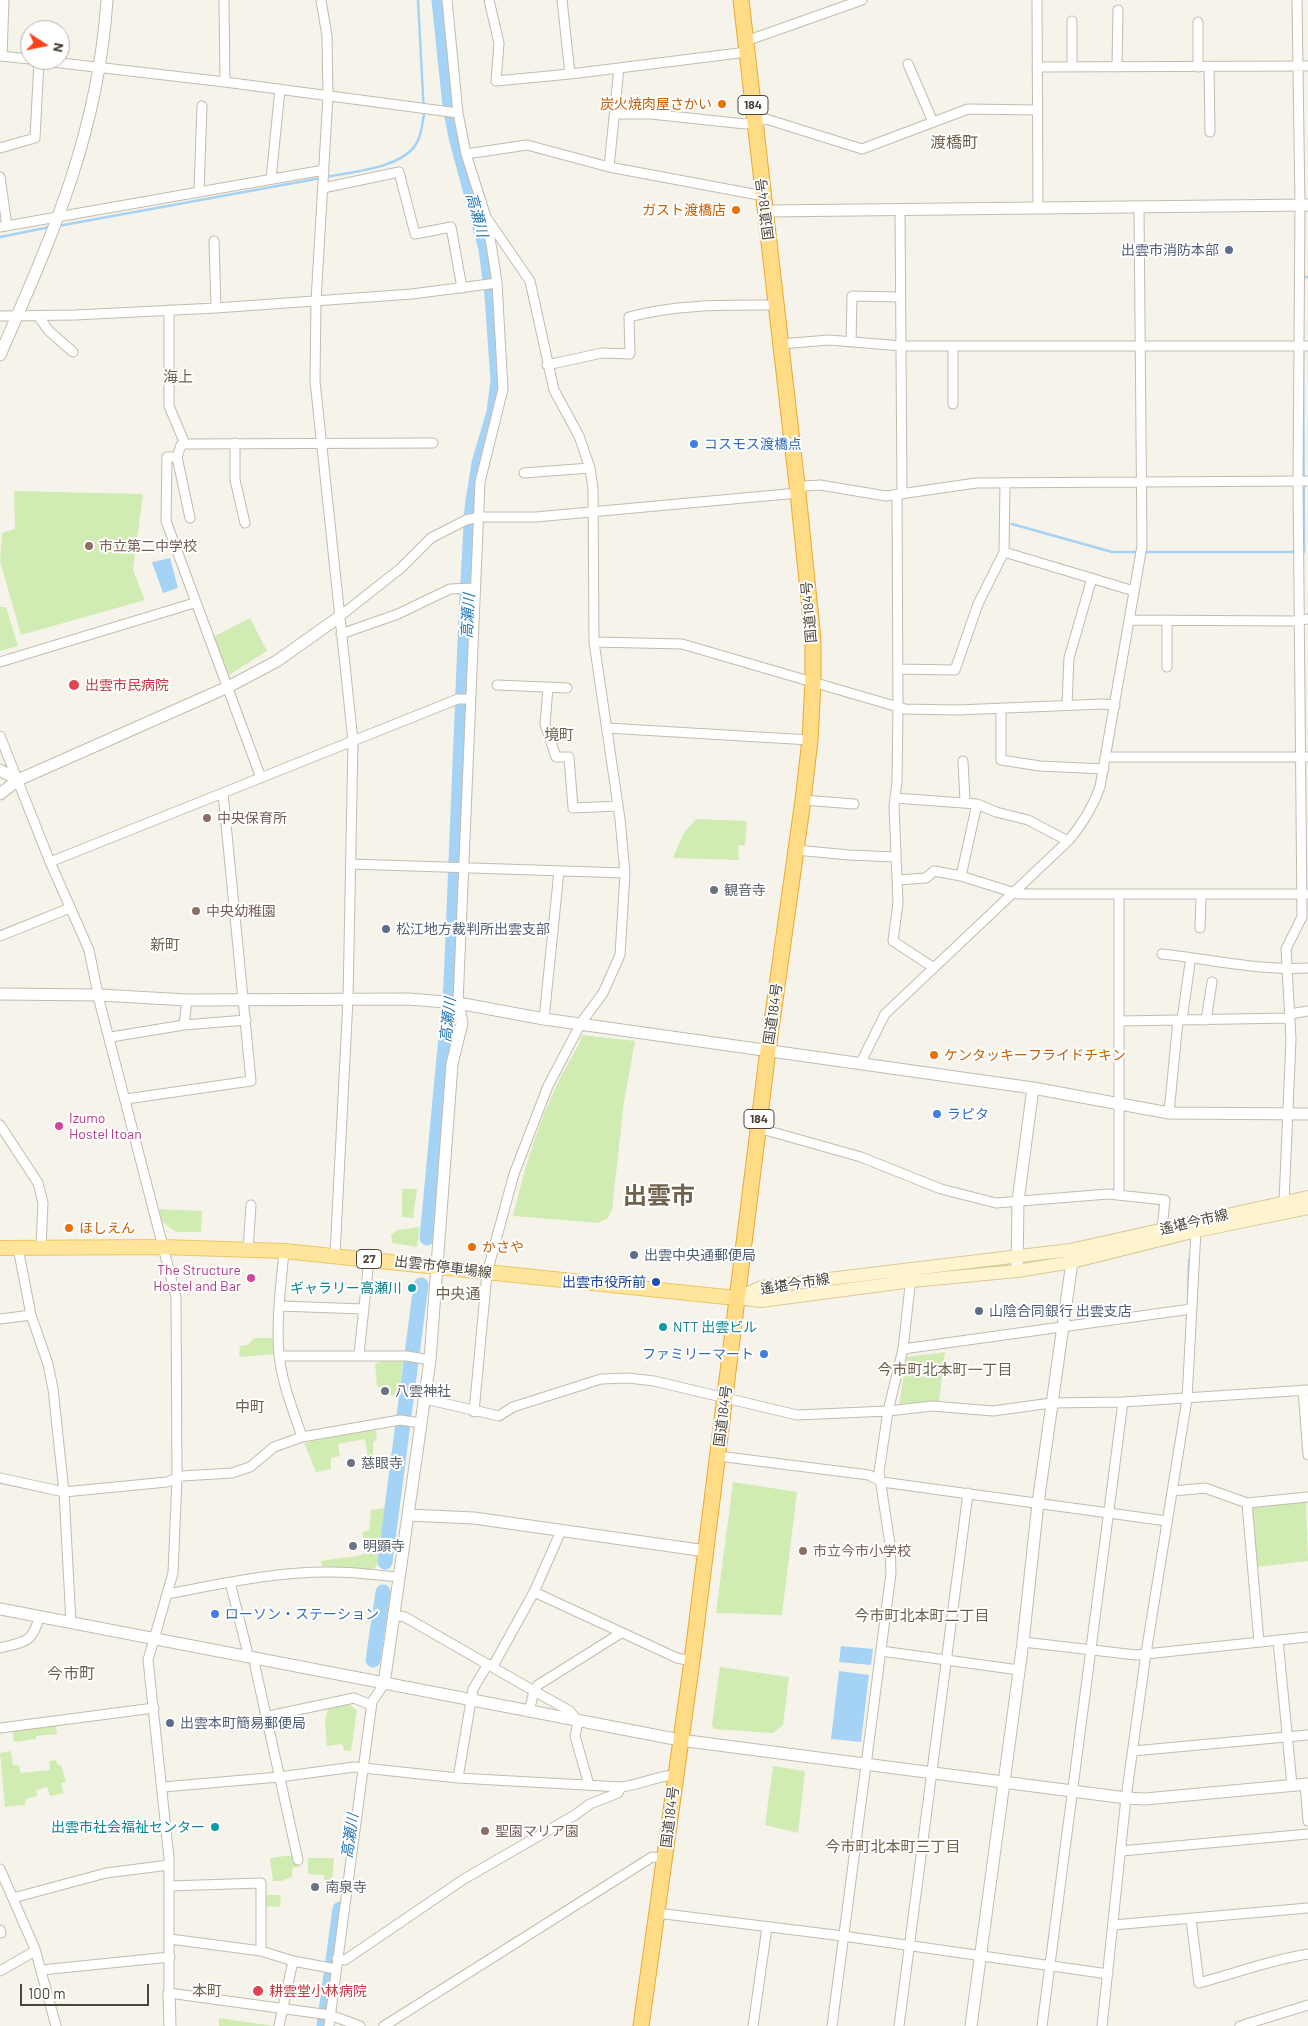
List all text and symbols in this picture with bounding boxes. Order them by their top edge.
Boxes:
north arrow [20,20,70,70]
text: N [50,42,68,54]
place label: 炭火焼肉屋さかい [600,96,712,112]
road number: 184 [738,96,768,114]
marker: 炭火焼肉屋さかい [716,98,728,110]
district label: 渡橋町 [930,133,978,153]
street label: 国道184号 [753,177,777,241]
water label: 高瀬川 [462,191,492,239]
place label: ガスト渡橋店 [642,202,726,218]
marker: ガスト渡橋店 [730,204,742,216]
place label: 出雲市消防本部 [1121,242,1219,258]
marker: 出雲市消防本部 [1223,244,1235,256]
district label: 海上 [163,368,193,386]
place label: コスモス渡橋点 [704,436,802,452]
marker: コスモス渡橋点 [688,438,700,450]
place label: 市立第二中学校 [99,538,197,554]
marker: 市立第二中学校 [83,540,95,552]
street label: 国道184号 [798,580,820,644]
water label: 高瀬川 [458,593,478,639]
place label: 出雲市民病院 [85,677,169,693]
marker: 出雲市民病院 [67,678,81,692]
district label: 境町 [544,726,574,744]
place label: 中央保育所 [217,810,287,826]
marker: 中央保育所 [201,812,213,824]
place label: 観音寺 [724,882,766,898]
marker: 観音寺 [708,884,720,896]
place label: 中央幼稚園 [206,903,276,919]
marker: 中央幼稚園 [190,905,202,917]
place label: 松江地方裁判所出雲支部 [396,921,550,937]
marker: 松江地方裁判所出雲支部 [380,923,392,935]
district label: 新町 [150,936,180,954]
street label: 国道184号 [760,982,786,1046]
water label: 高瀬川 [437,997,459,1043]
place label: ケンタッキーフライドチキン [944,1047,1126,1063]
marker: ケンタッキーフライドチキン [928,1049,940,1061]
place label: ラピタ [947,1106,989,1122]
marker: ラピタ [931,1108,943,1120]
place label: Izumo Hostel Itoan [69,1110,142,1142]
road number: 184 [744,1110,774,1128]
marker: Izumo Hostel Itoan [53,1120,65,1132]
district label: 出雲市 [623,1182,695,1210]
street label: 遙堪今市線 [1158,1206,1230,1238]
place label: ほしえん [79,1220,135,1236]
marker: ほしえん [63,1222,75,1234]
place label: かさや [482,1239,524,1255]
marker: かさや [466,1241,478,1253]
place label: 出雲中央通郵便局 [644,1247,756,1263]
marker: 出雲中央通郵便局 [628,1249,640,1261]
road number: 27 [356,1250,382,1268]
street label: 出雲市停車場線 [393,1253,493,1281]
place label: The Structure Hostel and Bar [153,1262,241,1294]
street label: 遙堪今市線 [759,1270,831,1298]
marker: The Structure Hostel and Bar [245,1272,257,1284]
place label: 出雲市役所前 [562,1274,646,1290]
marker: 出雲市役所前 [650,1276,662,1288]
place label: ギャラリー高瀬川 [290,1280,402,1296]
marker: ギャラリー高瀬川 [406,1282,418,1294]
district label: 中央通 [436,1285,480,1303]
place label: 山陰合同銀行 出雲支店 [989,1303,1132,1319]
marker: 山陰合同銀行 出雲支店 [973,1305,985,1317]
place label: NTT 出雲ビル [673,1319,757,1335]
marker: NTT 出雲ビル [657,1321,669,1333]
place label: ファミリーマート [642,1346,754,1362]
marker: ファミリーマート [758,1348,770,1360]
district label: 今市町北本町一丁目 [878,1361,1012,1379]
place label: 八雲神社 [395,1383,451,1399]
street label: 国道184号 [711,1384,735,1448]
marker: 八雲神社 [379,1385,391,1397]
district label: 中町 [235,1398,265,1416]
place label: 慈眼寺 [361,1455,403,1471]
marker: 慈眼寺 [345,1457,357,1469]
place label: 明顕寺 [363,1538,405,1554]
marker: 明顕寺 [347,1540,359,1552]
place label: 市立今市小学校 [813,1543,911,1559]
marker: 市立今市小学校 [797,1545,809,1557]
place label: ローソン・ステーション [225,1606,379,1622]
district label: 今市町北本町二丁目 [855,1607,989,1625]
marker: ローソン・ステーション [209,1608,221,1620]
district label: 今市町 [47,1664,95,1684]
place label: 出雲本町簡易郵便局 [180,1715,306,1731]
marker: 出雲本町簡易郵便局 [164,1717,176,1729]
street label: 国道184号 [658,1785,682,1849]
water label: 高瀬川 [338,1812,362,1860]
place label: 出雲市社会福祉センター [51,1819,205,1835]
marker: 出雲市社会福祉センター [209,1821,221,1833]
place label: 聖園マリア園 [495,1823,579,1839]
marker: 聖園マリア園 [479,1825,491,1837]
district label: 今市町北本町三丁目 [826,1838,960,1856]
place label: 南泉寺 [325,1879,367,1895]
marker: 南泉寺 [309,1881,321,1893]
scale bar [22,1974,151,2006]
district label: 本町 [192,1982,222,2000]
place label: 耕雲堂小林病院 [269,1983,367,1999]
text: 100 m [28,1984,66,2002]
marker: 耕雲堂小林病院 [251,1984,265,1998]

